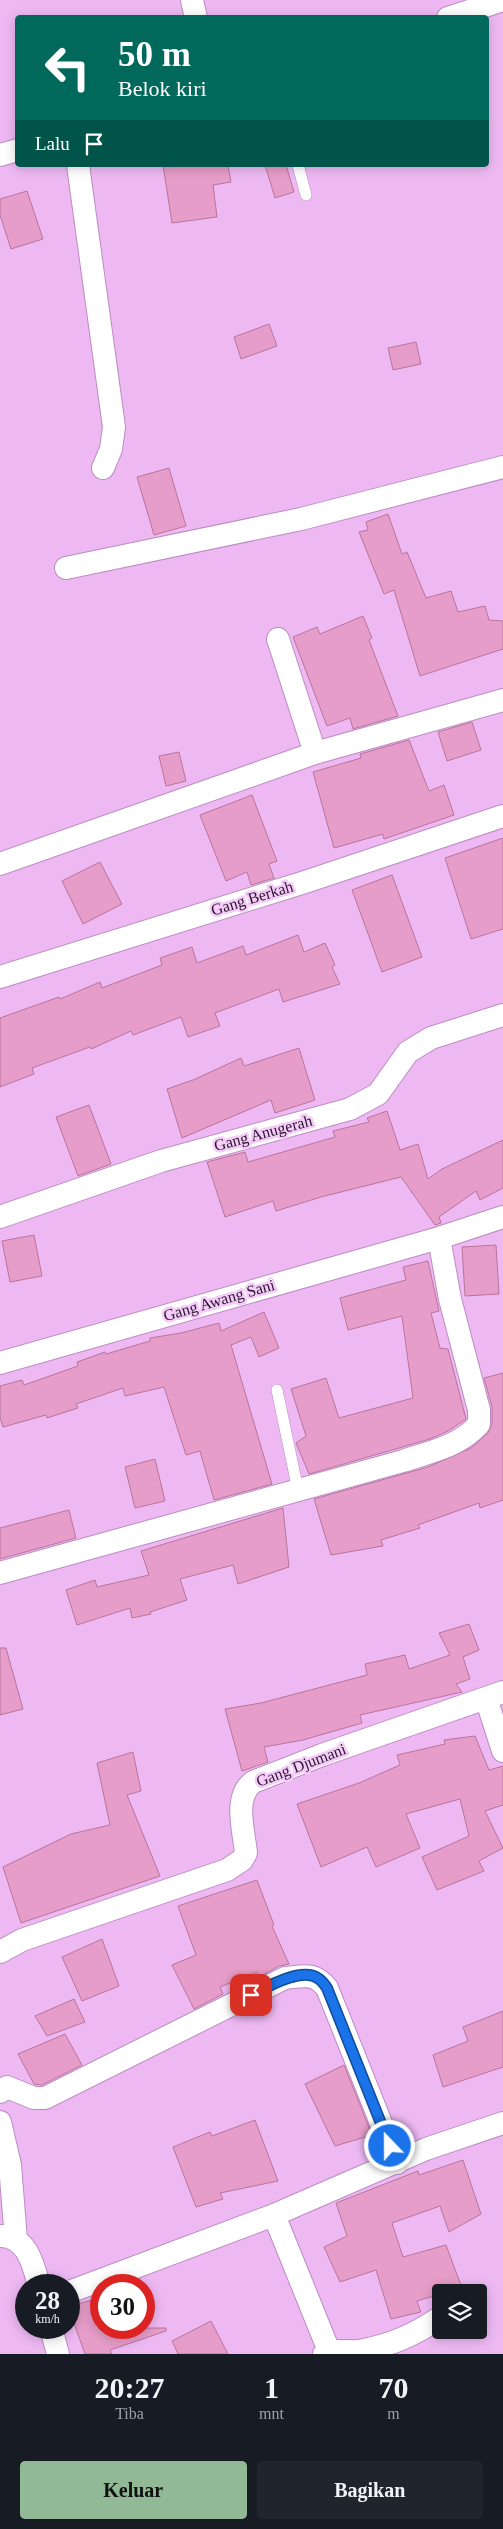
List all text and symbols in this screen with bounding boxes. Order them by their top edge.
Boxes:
icon: left [35,35,100,100]
text: 50 m [118,35,191,74]
text: Belok kiri [118,76,207,101]
icon: arrive [80,130,108,158]
text: Lalu [35,133,70,154]
street label: Gang Berkah [209,877,295,919]
street label: Gang Anugerah [212,1112,314,1155]
street label: Gang Awang Sani [161,1276,277,1325]
street label: Gang Djumani [254,1740,349,1791]
pin [230,1974,272,2016]
icon: arrive [237,1981,265,2009]
position arrow [363,2119,415,2171]
speed limit sign: 30 [90,2274,155,2339]
map controls [432,2284,487,2339]
button: layers [432,2284,487,2339]
text: 28 [35,2287,60,2314]
text: km/h [35,2312,60,2326]
text: 20:27 [95,2371,165,2404]
text: 1 [264,2371,279,2404]
text: 70 [378,2371,408,2404]
text: Tiba [115,2405,144,2422]
text: mnt [259,2405,284,2422]
text: m [387,2405,400,2422]
button: Keluar [20,2461,247,2519]
button: Bagikan [257,2461,483,2519]

